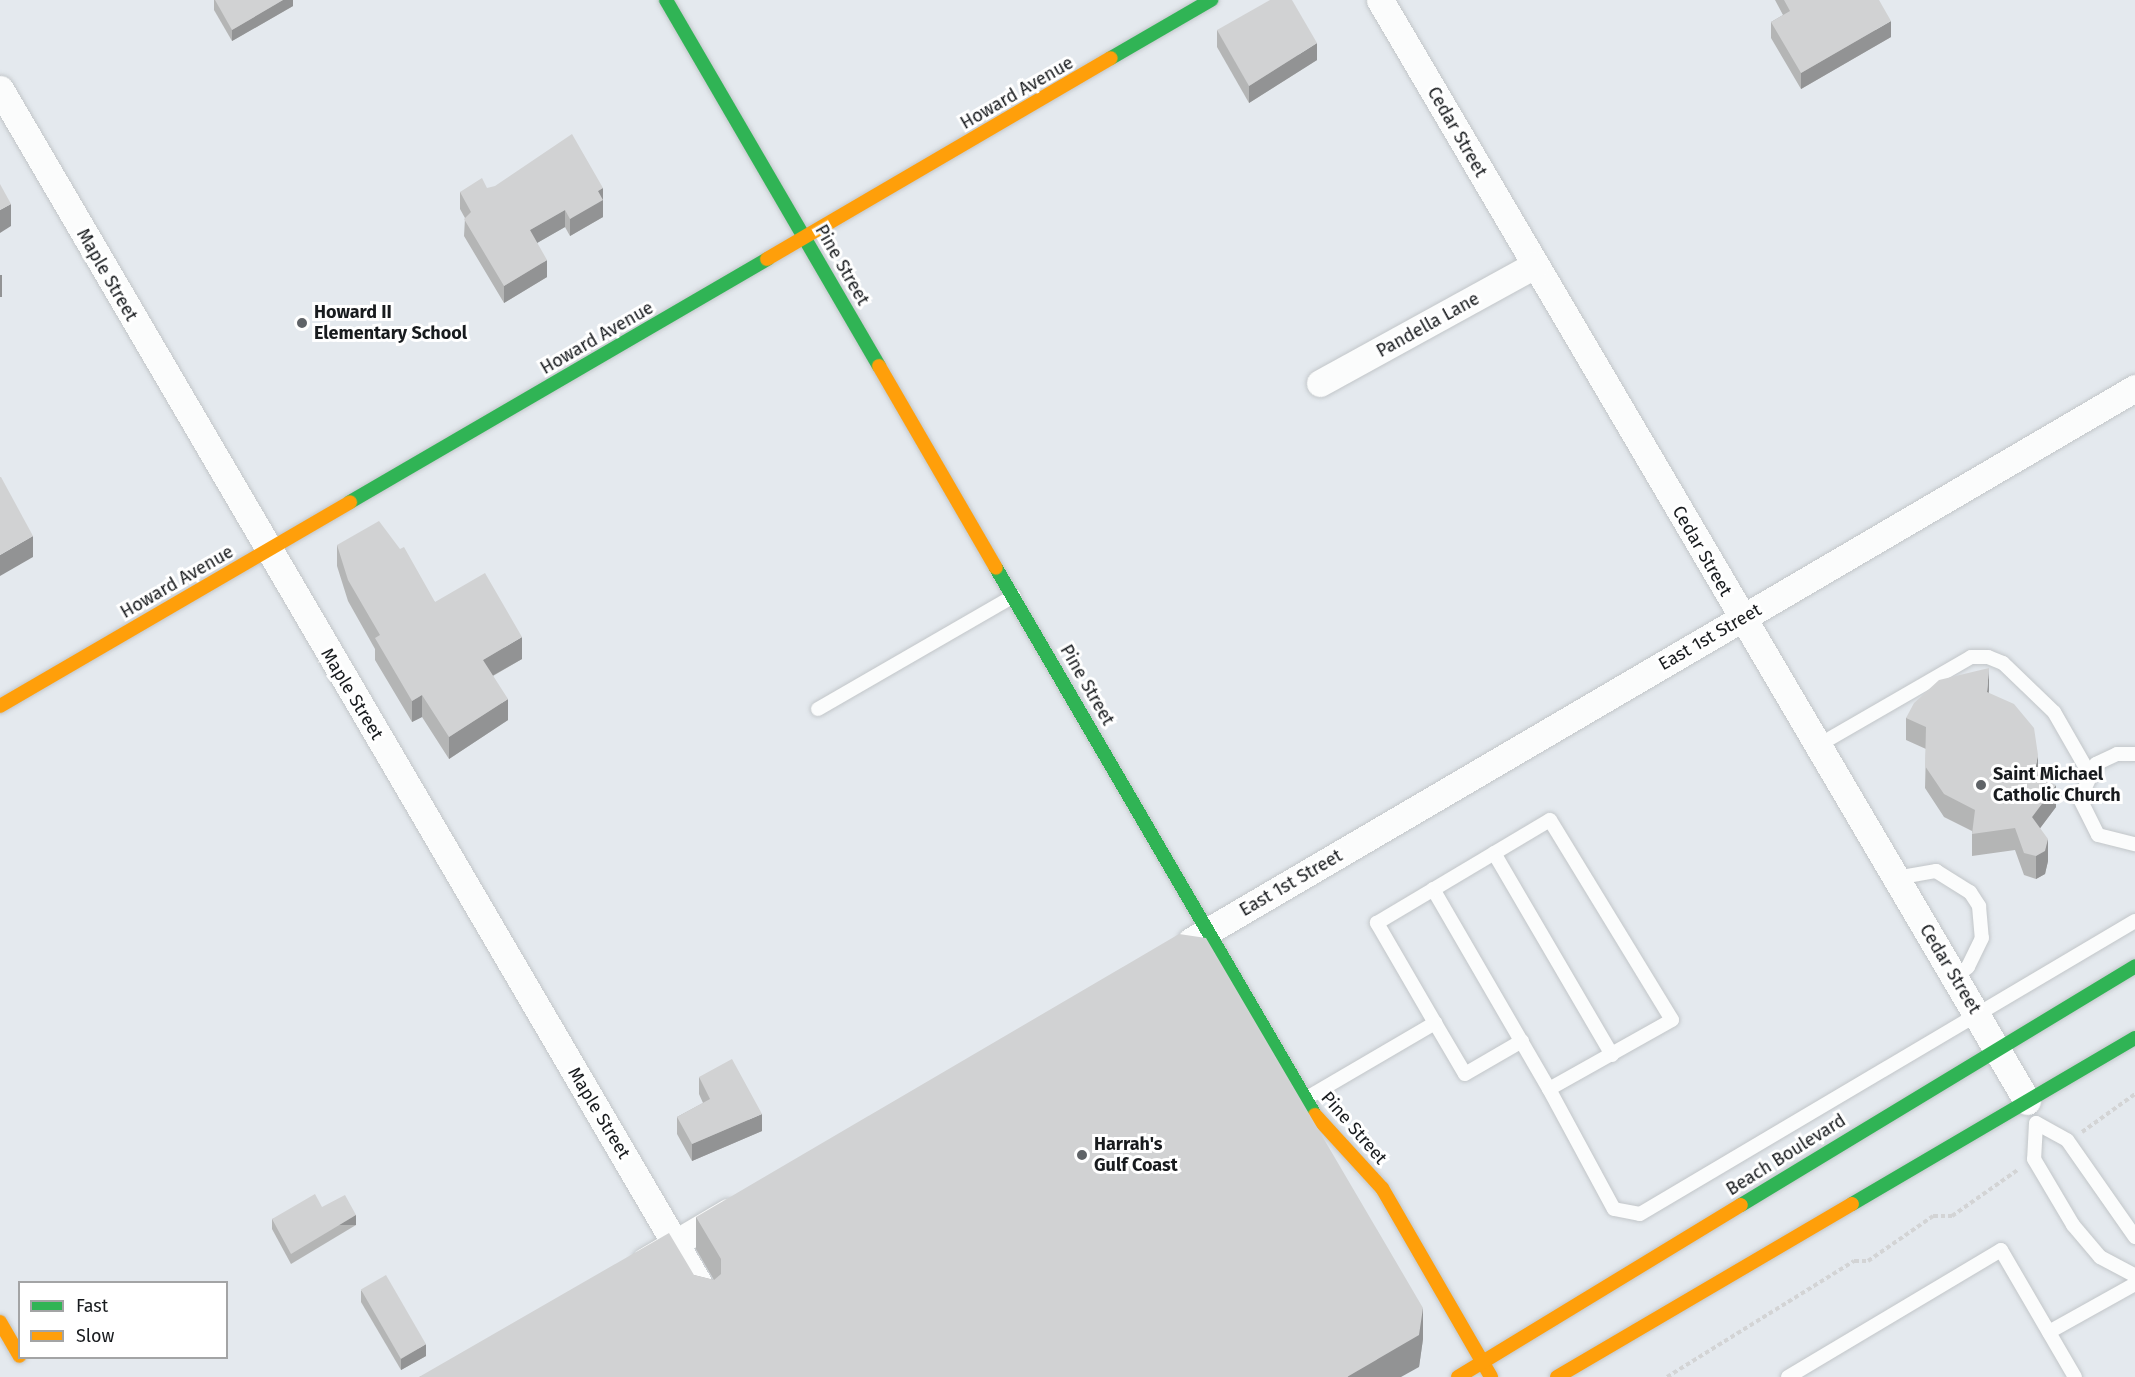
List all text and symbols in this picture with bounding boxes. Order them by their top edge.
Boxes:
street label: Howard Avenue [957,52,1077,134]
street label: Cedar Street [1422,83,1492,181]
street label: Pine Street [810,221,874,309]
street label: Maple Street [72,225,142,325]
street label: Pandella Lane [1373,288,1483,362]
street label: Howard Avenue [537,297,657,379]
place label: Howard II Elementary School [314,302,467,344]
marker: Howard II Elementary School [295,316,309,330]
street label: Cedar Street [1667,502,1737,600]
street label: Howard Avenue [117,541,237,623]
street label: East 1st Street [1655,599,1765,675]
street label: Pine Street [1055,641,1119,729]
street label: Maple Street [316,644,388,744]
place label: Saint Michael Catholic Church [1993,764,2121,806]
marker: Saint Michael Catholic Church [1974,778,1988,792]
street label: East 1st Street [1236,845,1346,921]
street label: Cedar Street [1915,920,1985,1018]
street label: Maple Street [563,1063,635,1163]
street label: Pine Street [1316,1087,1392,1169]
street label: Beach Boulevard [1722,1110,1850,1200]
place label: Harrah's Gulf Coast [1094,1134,1178,1176]
marker: Harrah's Gulf Coast [1075,1148,1089,1162]
legend [18,1281,228,1359]
text: Fast [76,1295,108,1317]
text: Slow [76,1325,114,1347]

